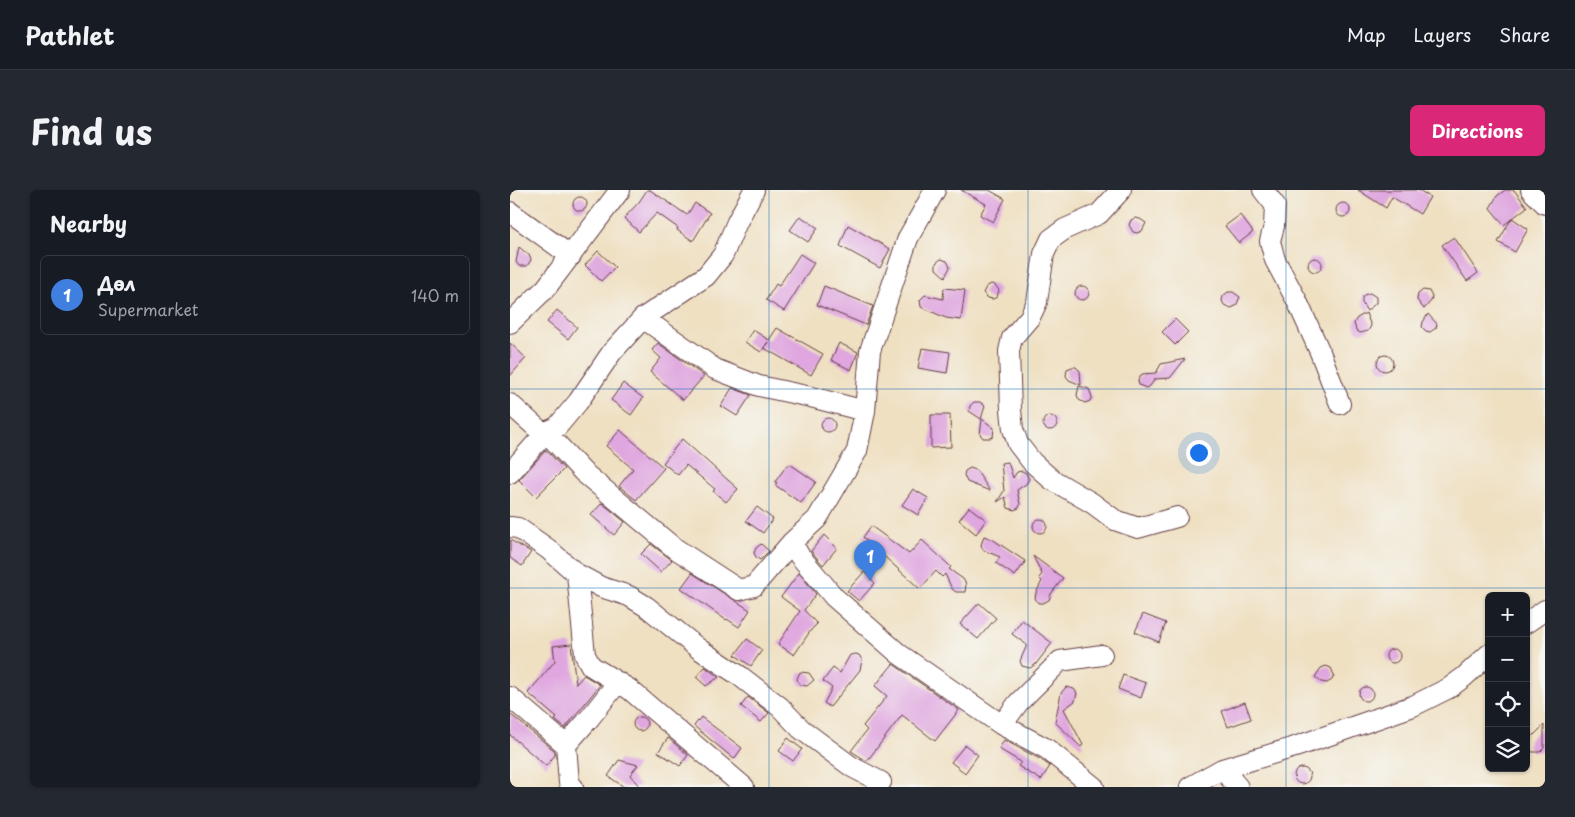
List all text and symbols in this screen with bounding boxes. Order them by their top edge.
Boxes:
text: Pathlet [25,17,115,53]
text: Map [1347,21,1386,48]
text: Layers [1414,21,1471,48]
text: Share [1499,21,1550,48]
text: Find us [30,104,152,157]
button: Directions [1410,105,1545,156]
text: Nearby [50,207,127,239]
text: Дөл [98,269,136,297]
text: 1 [63,283,71,307]
text: 140 m [411,283,459,307]
text: Supermarket [98,297,198,321]
your location [1186,440,1212,466]
pin: 1 [854,540,886,581]
map controls [1485,592,1530,772]
button: + [1485,592,1530,637]
button: − [1485,637,1530,682]
button: locate [1485,682,1530,727]
button: layers [1485,727,1530,772]

